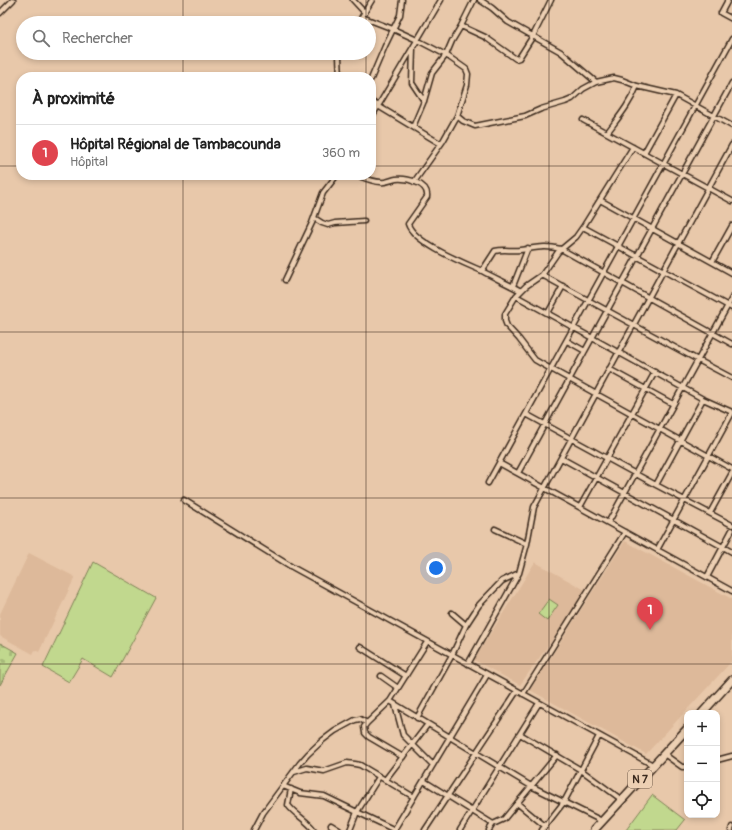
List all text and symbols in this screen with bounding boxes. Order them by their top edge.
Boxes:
search box [16,16,376,60]
icon: search [30,27,52,49]
text: Rechercher [62,29,133,48]
text: À proximité [32,88,115,109]
text: Hôpital Régional de Tambacounda [70,135,281,154]
text: 1 [42,145,48,161]
text: 360 m [322,145,360,161]
text: Hôpital [70,154,108,170]
your location [426,558,446,578]
pin: 1 [637,597,663,630]
map controls [684,710,720,818]
button: + [684,710,720,746]
button: − [684,746,720,782]
road number: N 7 [628,770,652,788]
button: locate [684,782,720,818]

